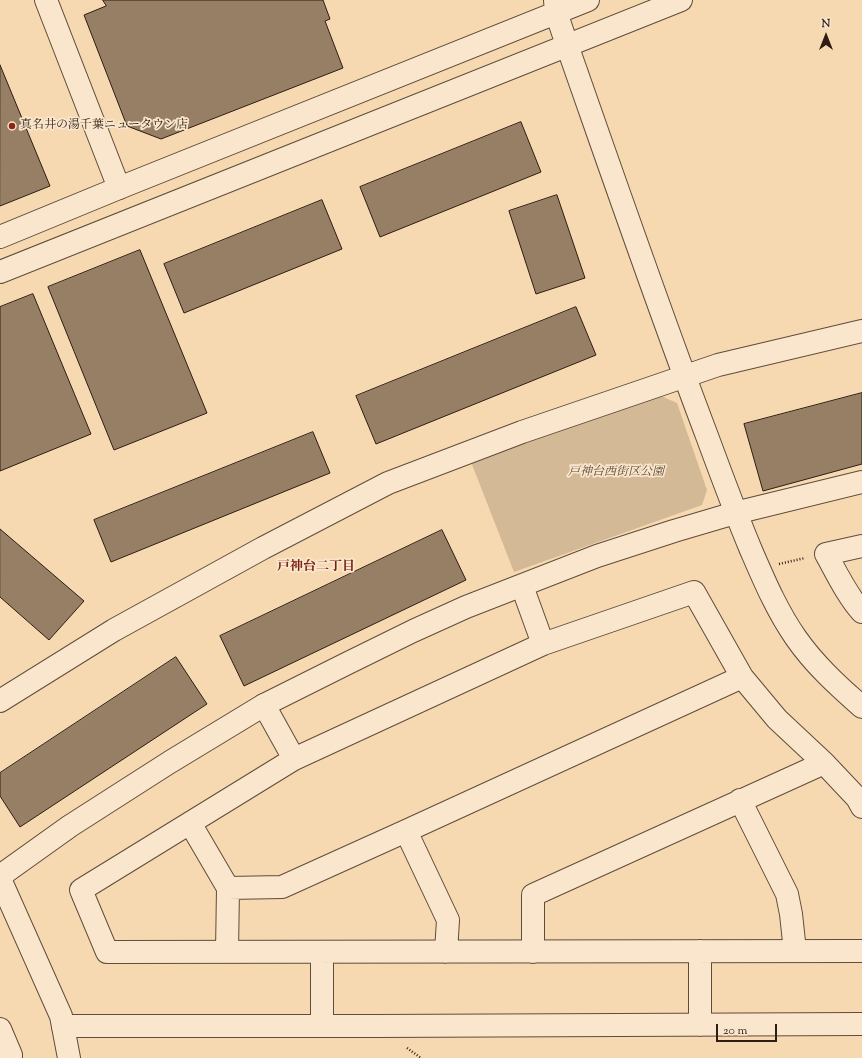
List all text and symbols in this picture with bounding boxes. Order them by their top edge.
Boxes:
north arrow [806,16,846,56]
text: N [822,16,830,32]
place label: 真名井の湯千葉ニュータウン店 [20,119,188,133]
marker: 真名井の湯千葉ニュータウン店 [7,121,17,131]
park label: 戸神台西街区公園 [568,466,664,480]
district label: 戸神台二丁目 [277,560,355,576]
scale bar [718,1016,779,1042]
text: 20 m [723,1022,747,1040]

